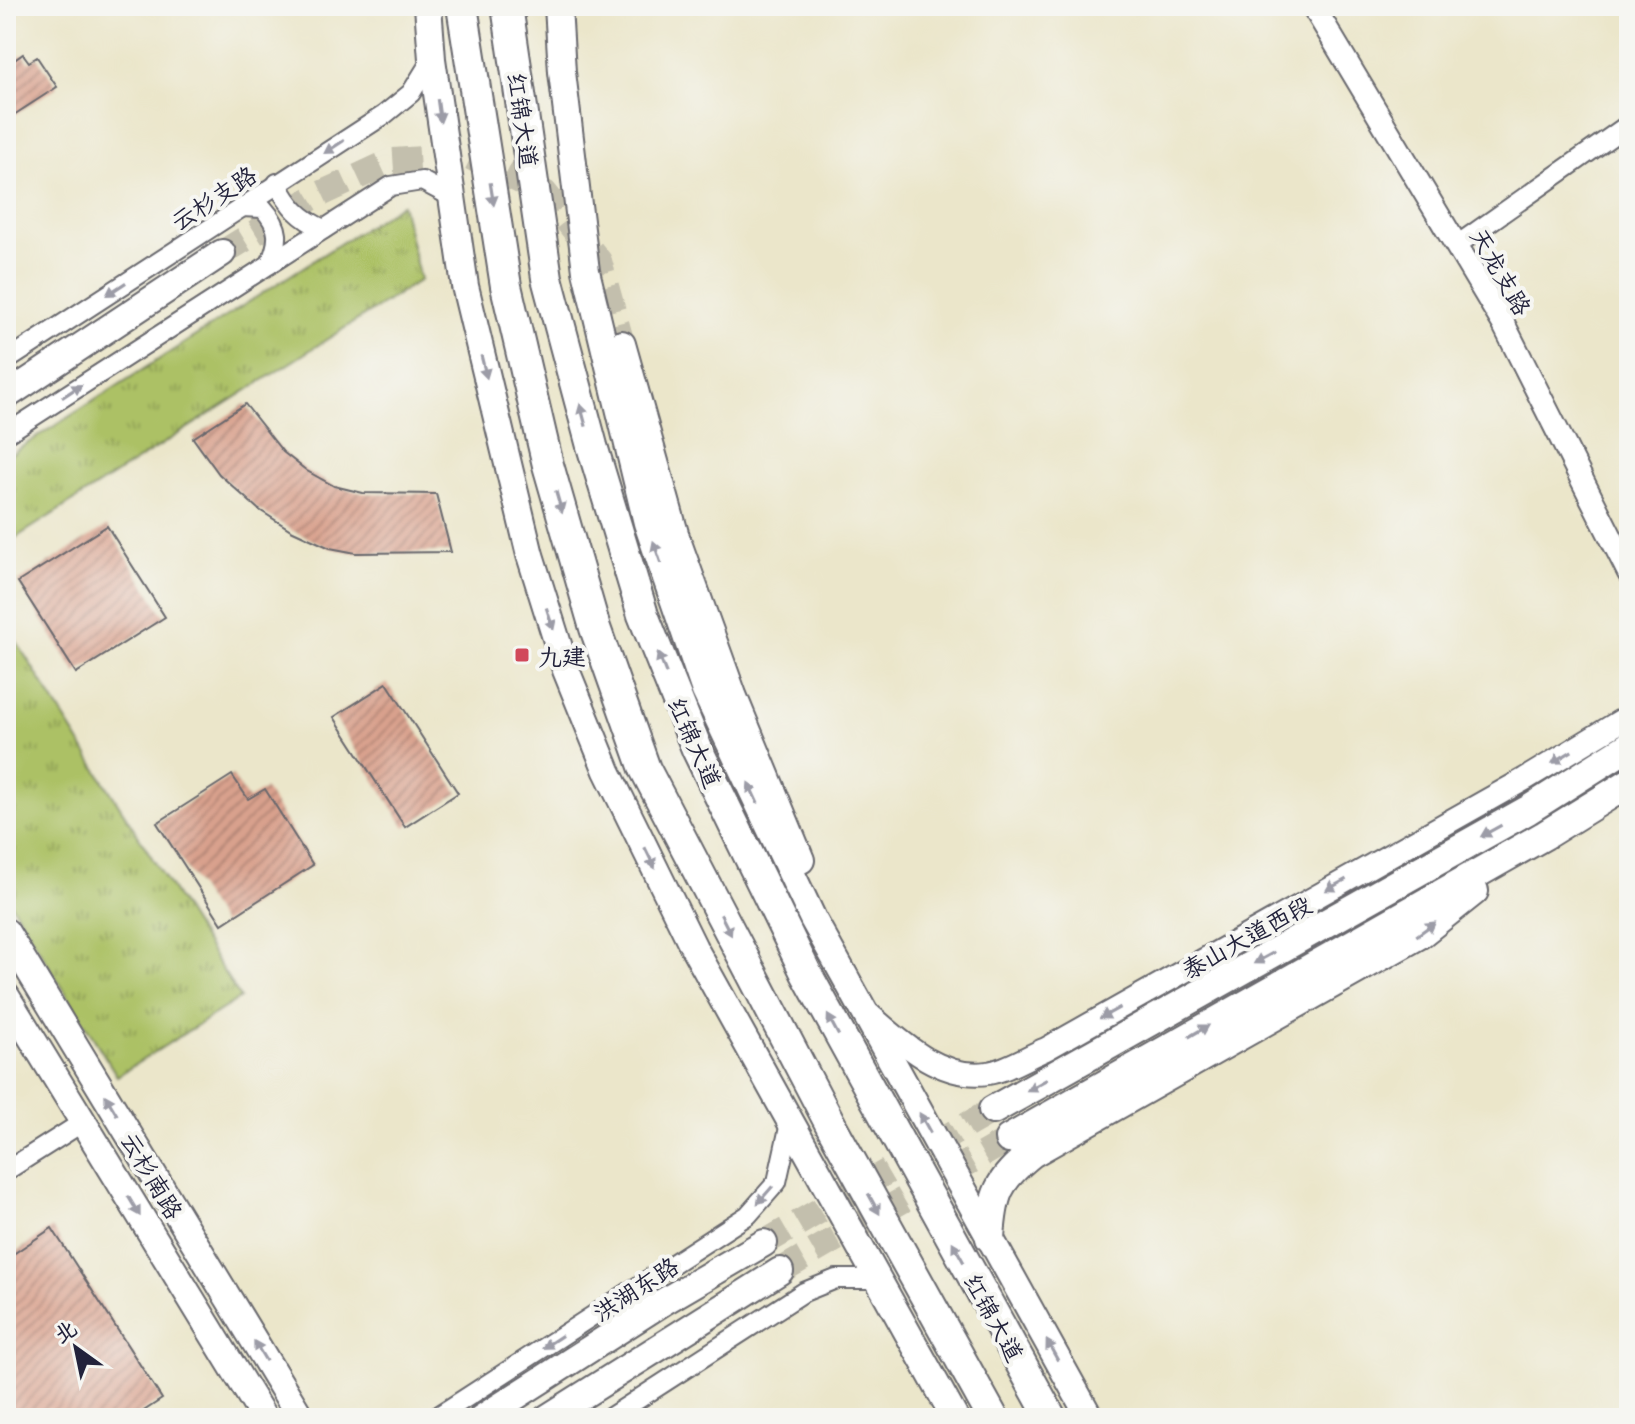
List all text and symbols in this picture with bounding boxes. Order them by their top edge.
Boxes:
street label: 红锦大道 [499,70,549,170]
one-way arrow [433,99,446,124]
one-way arrow [323,139,345,153]
street label: 云杉支路 [163,156,263,238]
one-way arrow [486,182,498,207]
street label: 天龙支路 [1462,220,1542,322]
one-way arrow [106,281,127,296]
one-way arrow [479,355,491,380]
one-way arrow [61,384,82,399]
one-way arrow [577,403,589,428]
one-way arrow [553,491,566,515]
one-way arrow [650,540,662,564]
one-way arrow [544,607,557,631]
place label: 九建 [538,637,586,673]
marker: 九建 [513,646,531,664]
one-way arrow [656,651,669,675]
street label: 红锦大道 [660,691,732,793]
one-way arrow [1551,749,1573,763]
one-way arrow [746,782,760,805]
one-way arrow [1480,824,1502,838]
one-way arrow [643,847,657,870]
one-way arrow [1325,878,1348,892]
street label: 泰山大道西段 [1174,885,1318,987]
one-way arrow [719,913,732,936]
one-way arrow [1416,921,1436,937]
one-way arrow [1253,951,1275,965]
one-way arrow [1099,1006,1121,1020]
one-way arrow [826,1013,840,1036]
one-way arrow [1188,1024,1210,1038]
one-way arrow [1026,1078,1048,1092]
one-way arrow [104,1094,118,1116]
one-way arrow [919,1112,933,1134]
street label: 云杉南路 [113,1125,193,1225]
one-way arrow [757,1185,774,1205]
one-way arrow [868,1192,881,1215]
one-way arrow [127,1195,141,1217]
one-way arrow [951,1241,965,1264]
street label: 洪湖东路 [585,1247,685,1329]
street label: 红锦大道 [956,1266,1034,1368]
north arrow [36,1308,116,1388]
text: 北 [46,1310,83,1350]
one-way arrow [541,1335,562,1350]
one-way arrow [1045,1339,1059,1361]
one-way arrow [253,1340,267,1362]

